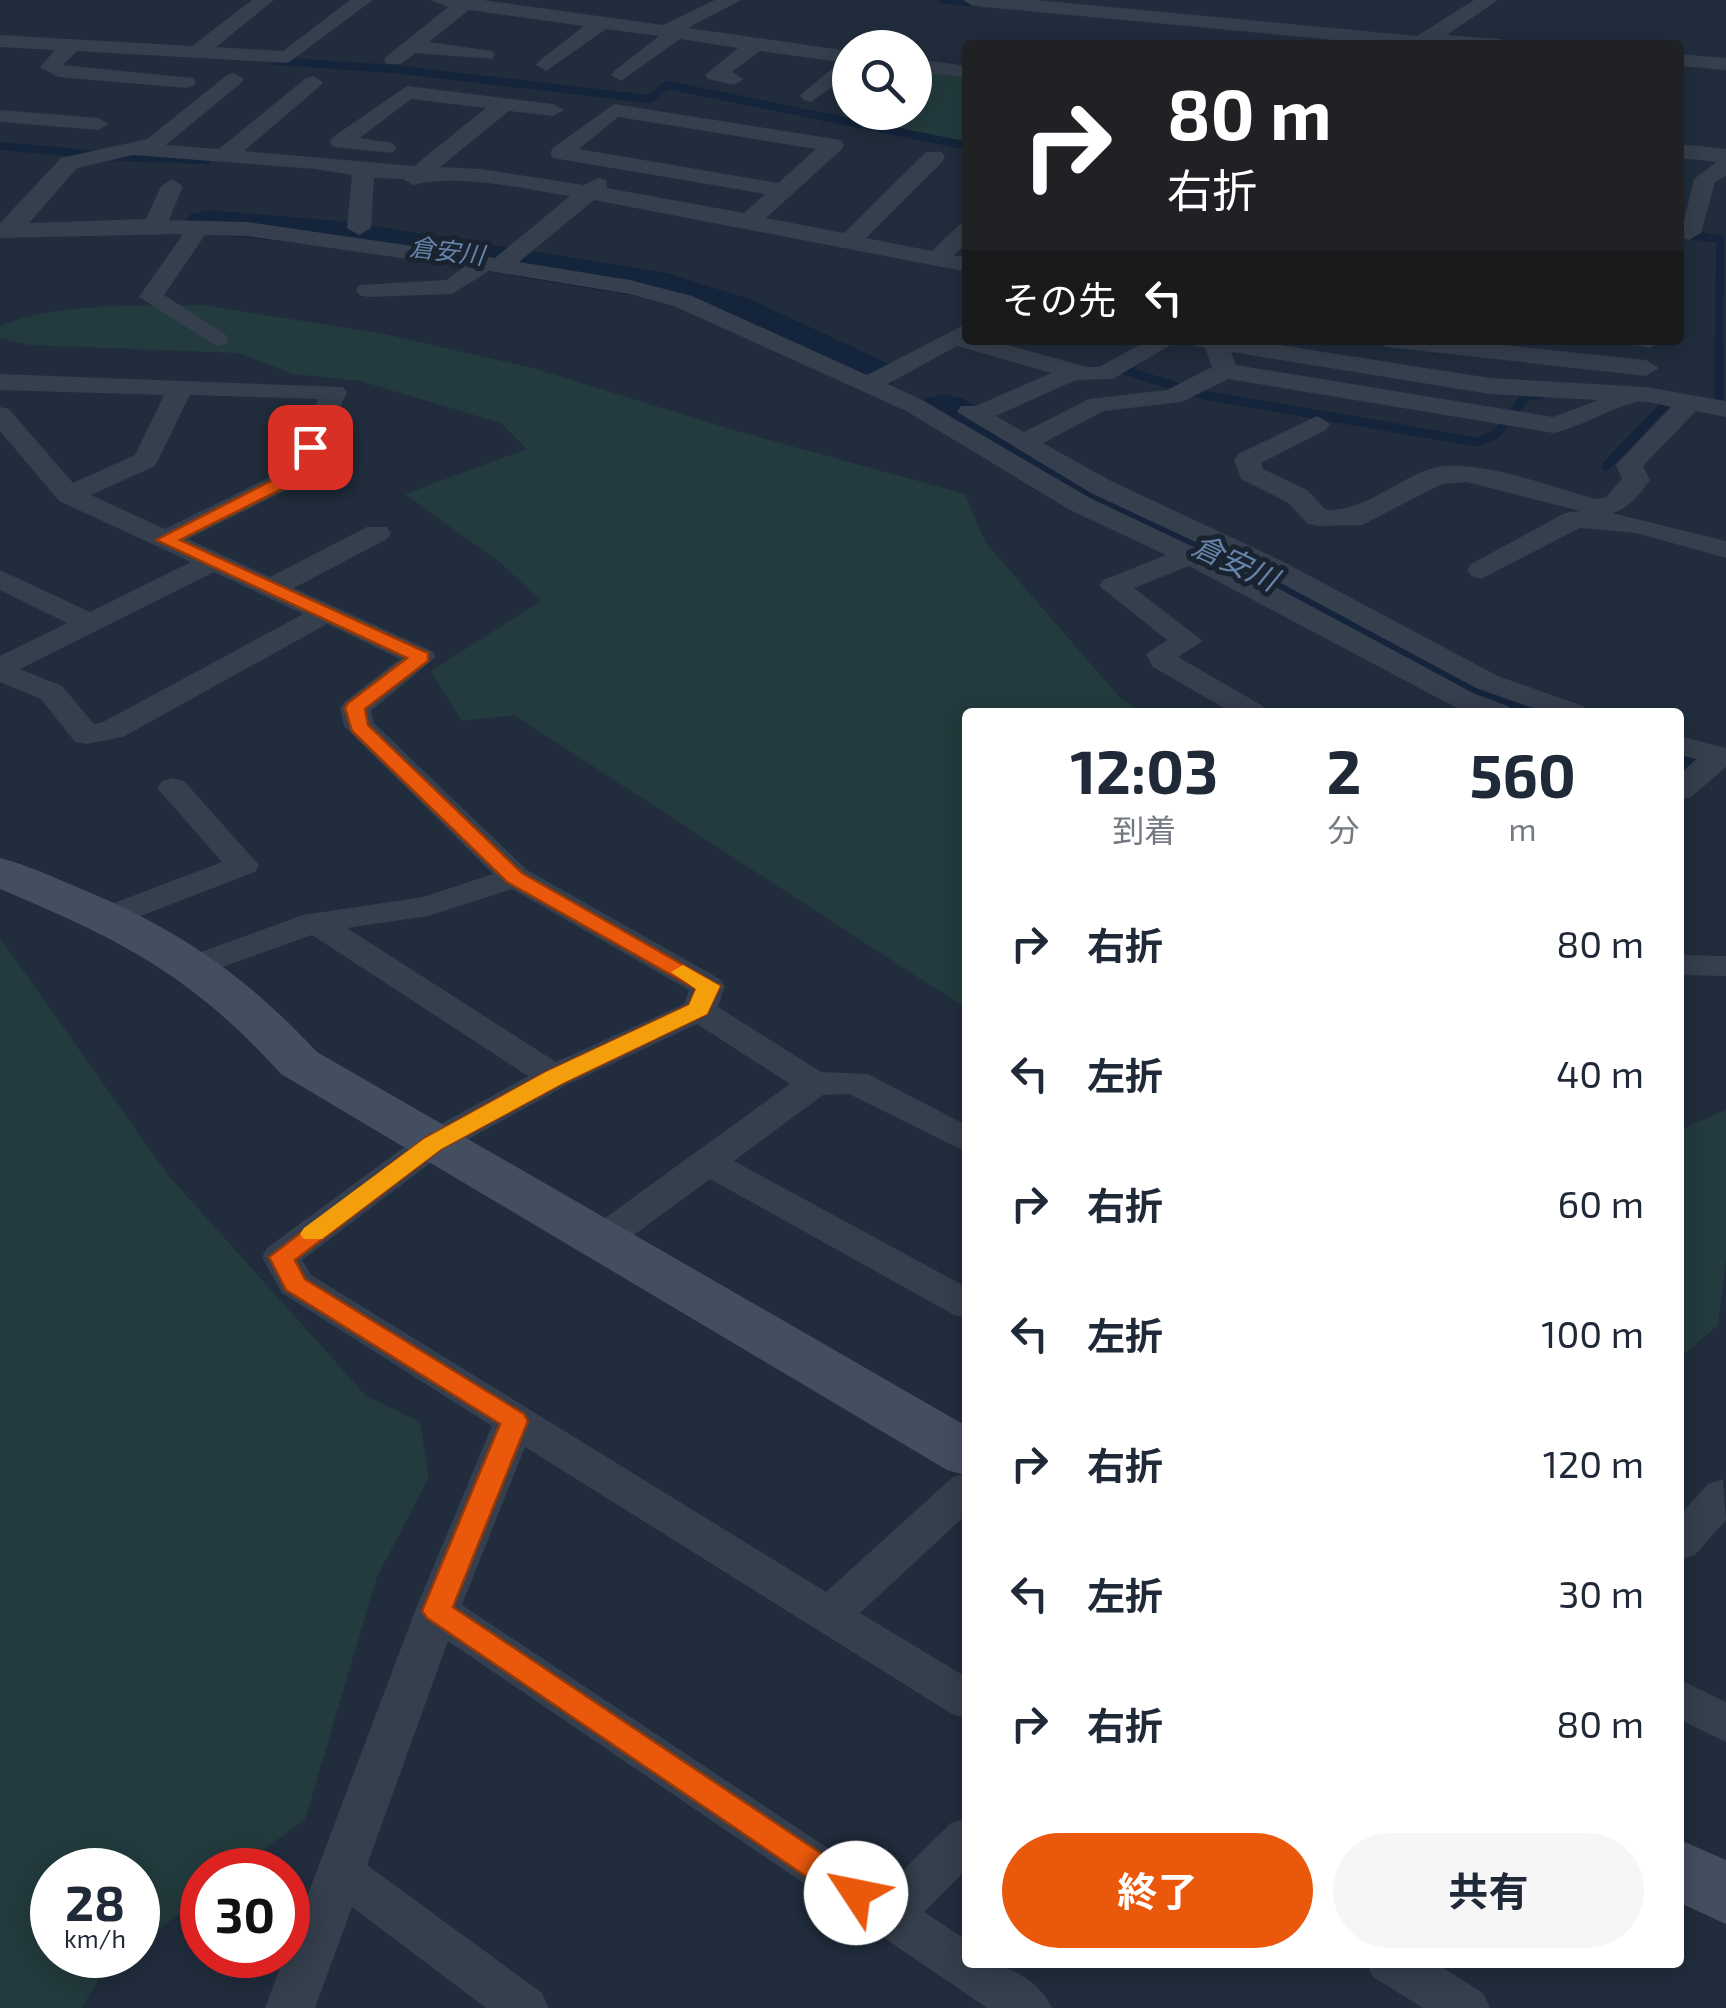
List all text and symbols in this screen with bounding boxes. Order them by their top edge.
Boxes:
map controls [832,30,932,130]
button: search [832,30,932,130]
text: 80 m [1167,70,1332,154]
icon: right [1002,80,1132,210]
text: 右折 [1167,162,1257,216]
water label: 倉安川 [408,231,489,270]
icon: left [1136,270,1191,325]
text: その先 [1002,276,1116,322]
pin [268,405,353,490]
icon: arrive [283,420,338,475]
water label: 倉安川 [1187,526,1287,598]
text: 12:03 [1070,734,1218,806]
text: 2 [1326,734,1361,806]
text: 560 [1469,738,1576,810]
text: m [1509,809,1537,847]
text: 到着 [1112,810,1176,848]
text: 分 [1328,810,1360,848]
icon: right [1002,916,1057,971]
text: 80 m [1556,920,1644,966]
text: 右折 [1087,922,1163,968]
icon: left [1002,1046,1057,1101]
text: 40 m [1556,1050,1644,1096]
text: 左折 [1087,1052,1163,1098]
icon: right [1002,1176,1057,1231]
text: 60 m [1558,1180,1644,1226]
text: 右折 [1087,1182,1163,1228]
icon: left [1002,1306,1057,1361]
text: 100 m [1541,1310,1644,1356]
text: 左折 [1087,1312,1163,1358]
icon: right [1002,1436,1057,1491]
text: 120 m [1543,1440,1644,1486]
text: 右折 [1087,1442,1163,1488]
icon: left [1002,1566,1057,1621]
text: 30 m [1558,1570,1644,1616]
text: 左折 [1087,1572,1163,1618]
icon: right [1002,1696,1057,1751]
text: 80 m [1556,1700,1644,1746]
text: 右折 [1087,1702,1163,1748]
button: 終了 [1002,1833,1313,1948]
button: 共有 [1333,1833,1644,1948]
position arrow [804,1841,908,1945]
speed limit sign: 30 [180,1848,310,1978]
text: 28 [65,1871,125,1931]
text: km/h [64,1923,126,1953]

